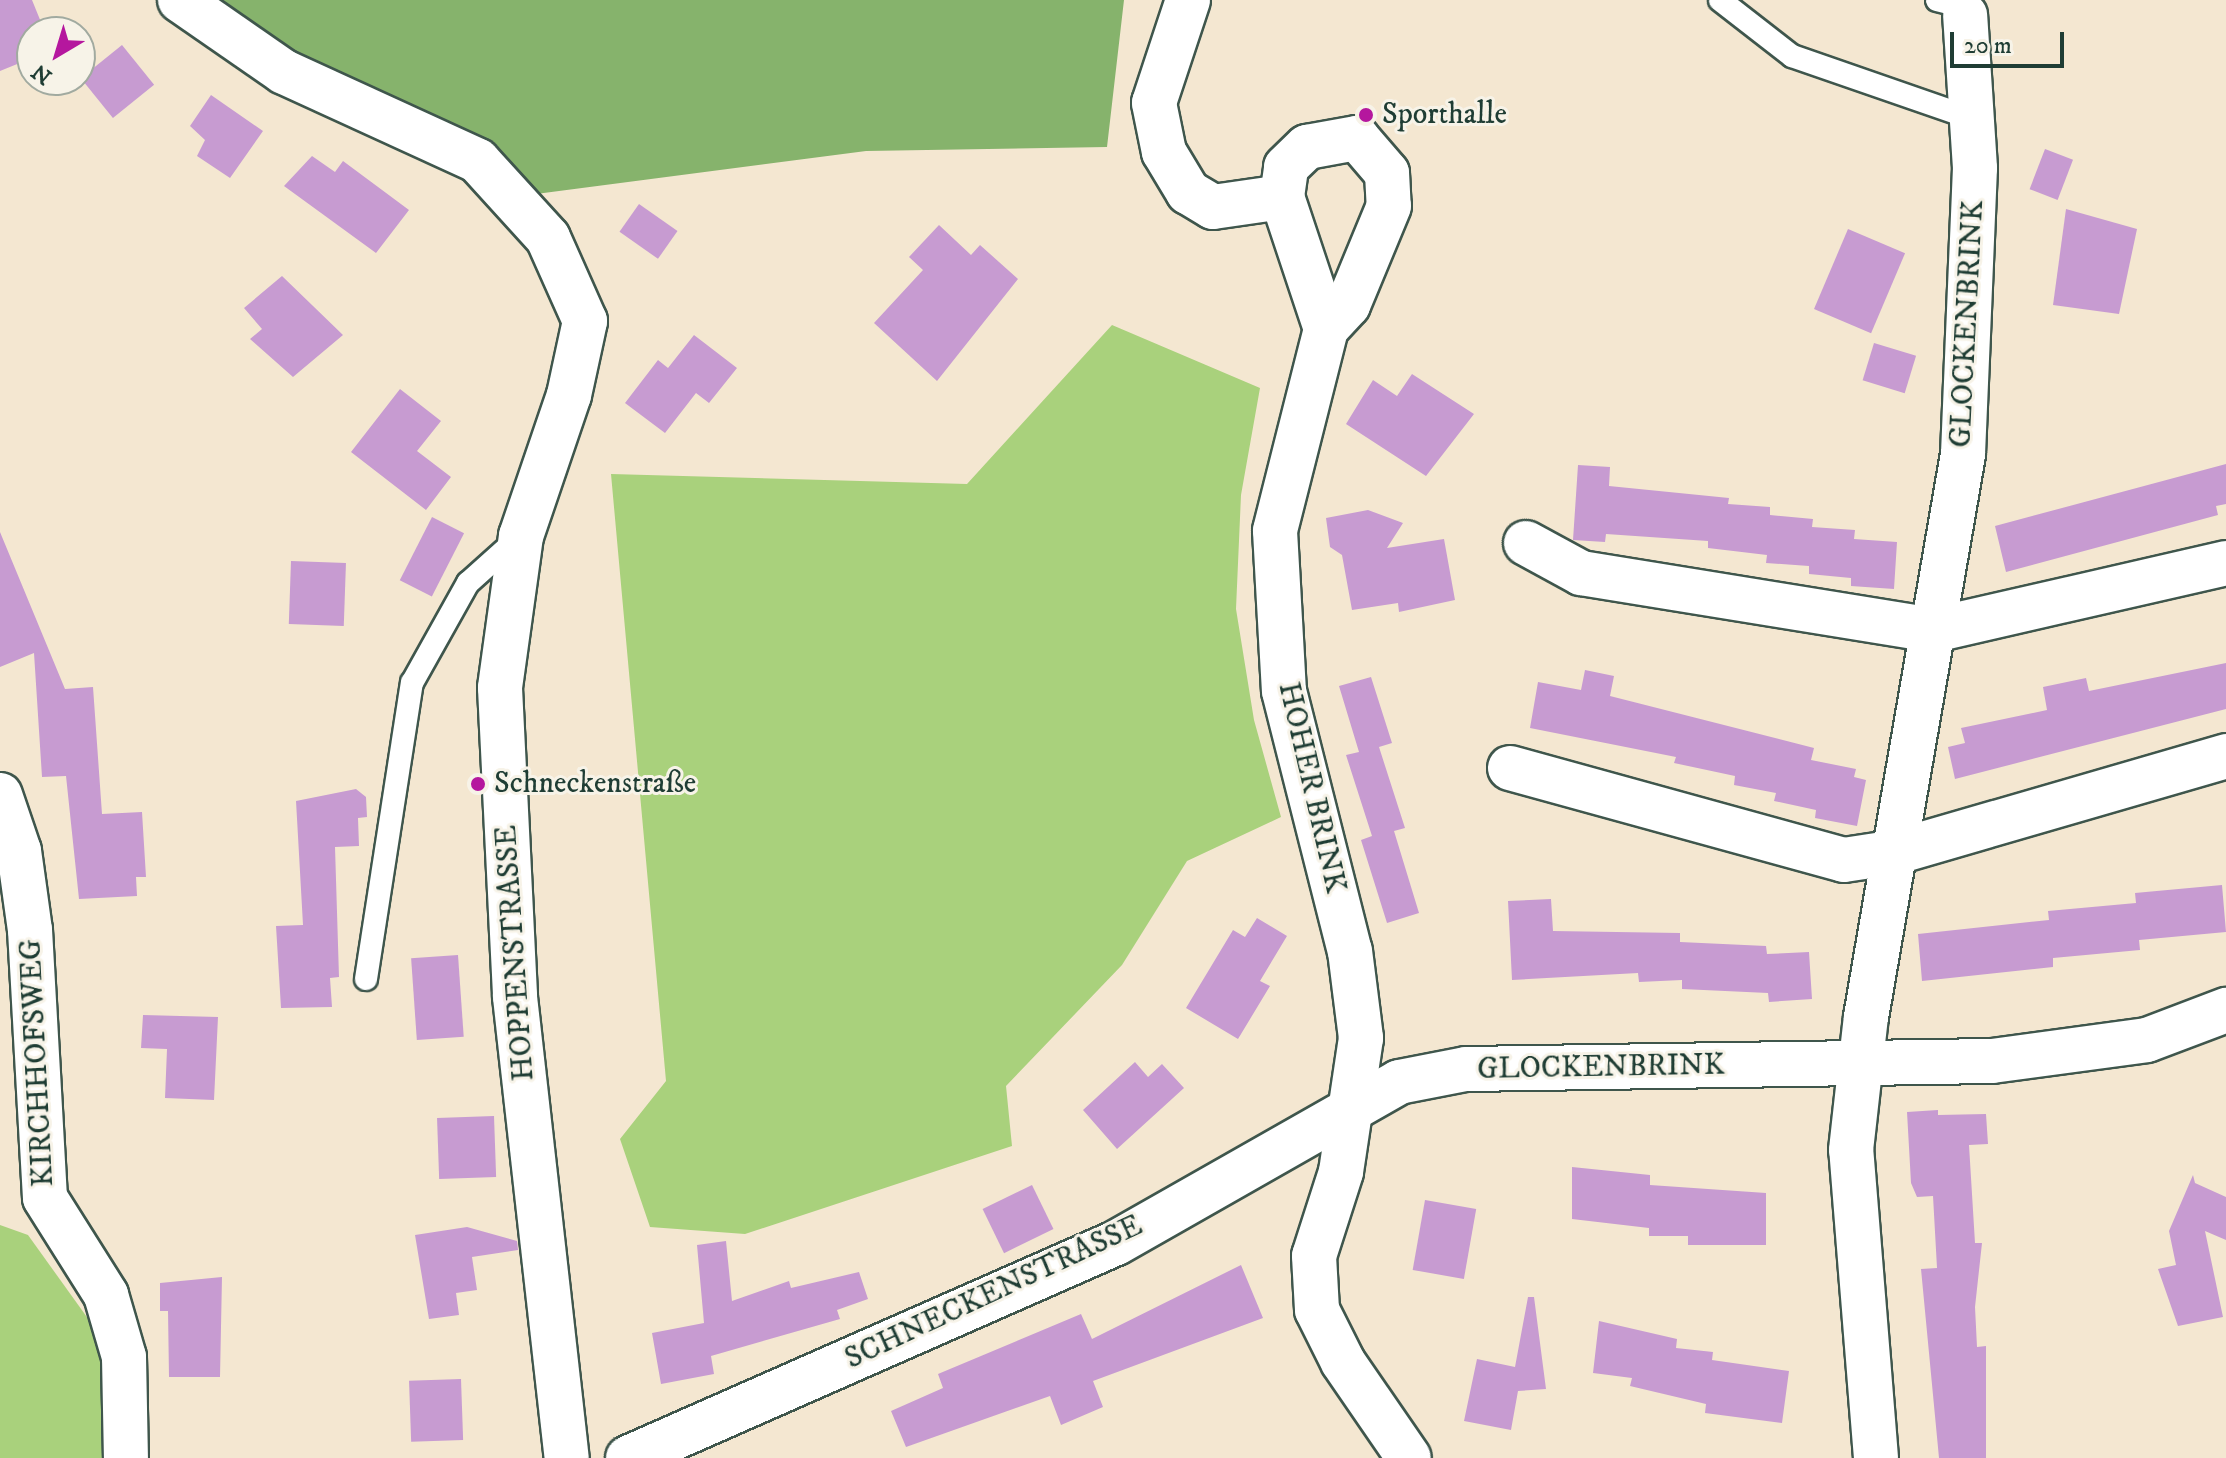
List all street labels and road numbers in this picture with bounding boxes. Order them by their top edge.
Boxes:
street label: GLOCKENBRINK [1944,199,1992,449]
street label: HOHER BRINK [1269,679,1353,897]
street label: HOPPENSTRASSE [489,824,543,1082]
street label: KIRCHHOFSWEG [14,938,62,1188]
street label: GLOCKENBRINK [1477,1048,1725,1088]
street label: SCHNECKENSTRASSE [840,1208,1148,1378]

